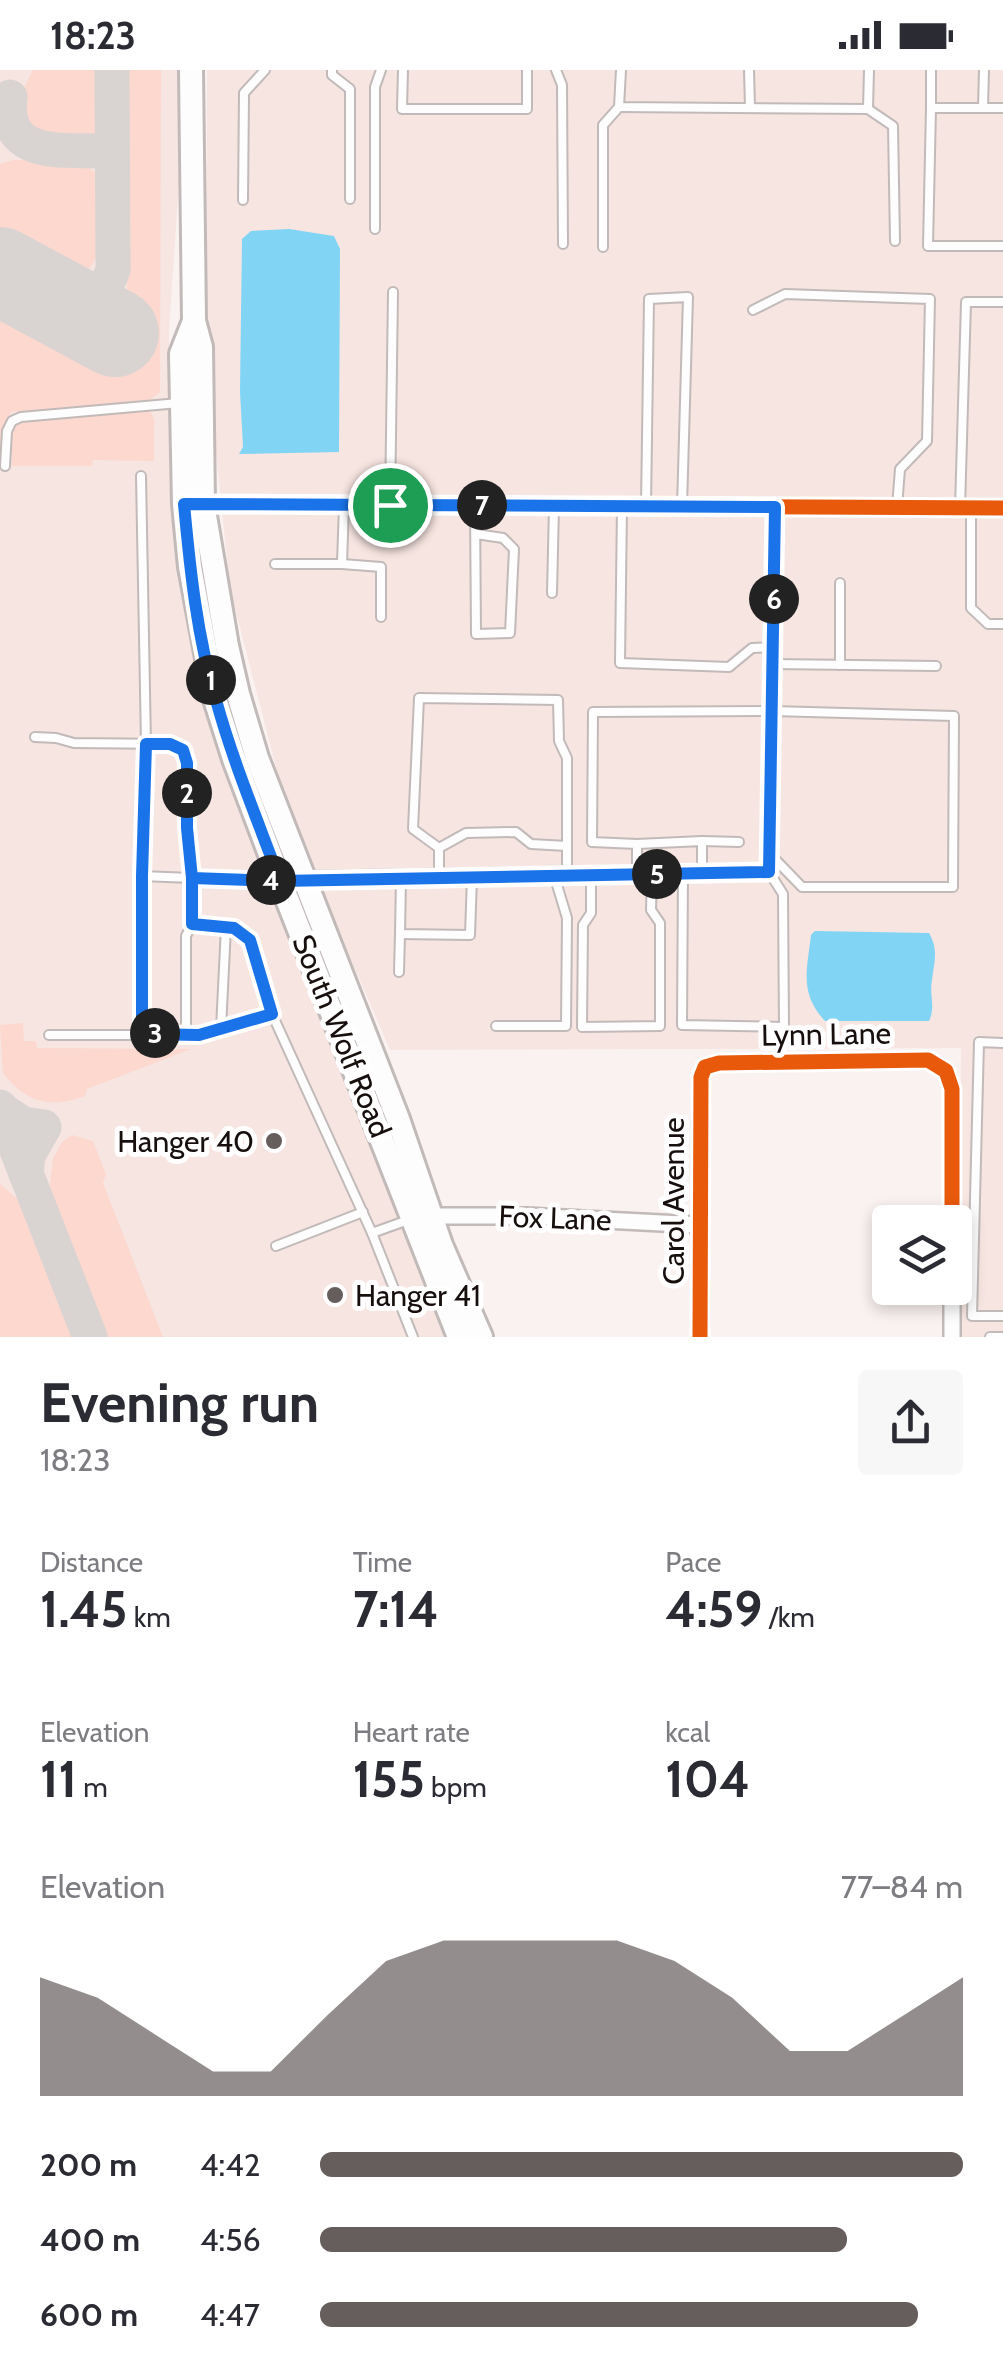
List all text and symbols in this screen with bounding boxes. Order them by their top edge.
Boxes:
text: 18:23 [50,12,136,59]
pin [348,463,433,548]
icon: arrive [363,478,418,533]
pin: 7 [457,480,507,530]
text: 7 [475,488,489,522]
pin: 6 [749,574,799,624]
text: 6 [766,582,782,616]
pin: 1 [186,655,236,705]
text: 1 [206,663,216,697]
pin: 2 [162,768,212,818]
text: 2 [180,776,194,810]
pin: 5 [632,849,682,899]
pin: 4 [246,855,296,905]
text: 5 [649,857,665,891]
text: 4 [262,863,280,897]
street label: South Wolf Road [285,929,399,1143]
pin: 3 [130,1008,180,1058]
street label: Lynn Lane [761,1014,891,1054]
text: 3 [147,1016,163,1050]
street label: Carol Avenue [655,1117,692,1285]
place label: Hanger 40 [117,1123,254,1160]
marker: Hanger 40 [263,1130,285,1152]
street label: Fox Lane [498,1198,612,1238]
map controls [872,1205,972,1305]
button: layers [872,1205,972,1305]
place label: Hanger 41 [355,1277,481,1314]
marker: Hanger 41 [324,1284,346,1306]
text: Evening run [40,1369,319,1436]
button: share [858,1370,963,1475]
text: 18:23 [40,1440,111,1479]
text: Distance [40,1545,143,1579]
text: Time [353,1545,412,1579]
text: Pace [665,1545,721,1579]
text: 1.45 [40,1579,127,1640]
text: 7:14 [353,1579,439,1640]
text: 4:59 [665,1579,762,1640]
text: km [127,1600,171,1634]
text: /km [762,1600,815,1634]
text: Elevation [40,1715,149,1749]
text: Heart rate [353,1715,470,1749]
text: kcal [665,1715,710,1749]
text: 11 [40,1749,77,1810]
text: 155 [353,1749,425,1810]
text: 104 [665,1749,750,1810]
text: m [77,1770,108,1804]
text: bpm [425,1770,487,1804]
text: Elevation [40,1867,165,1906]
text: 77–84 m [841,1867,963,1906]
text: 200 m [40,2145,137,2184]
text: 4:42 [200,2145,260,2184]
text: 400 m [40,2220,140,2259]
text: 4:56 [200,2220,261,2259]
text: 600 m [40,2295,138,2334]
text: 4:47 [200,2295,260,2334]

